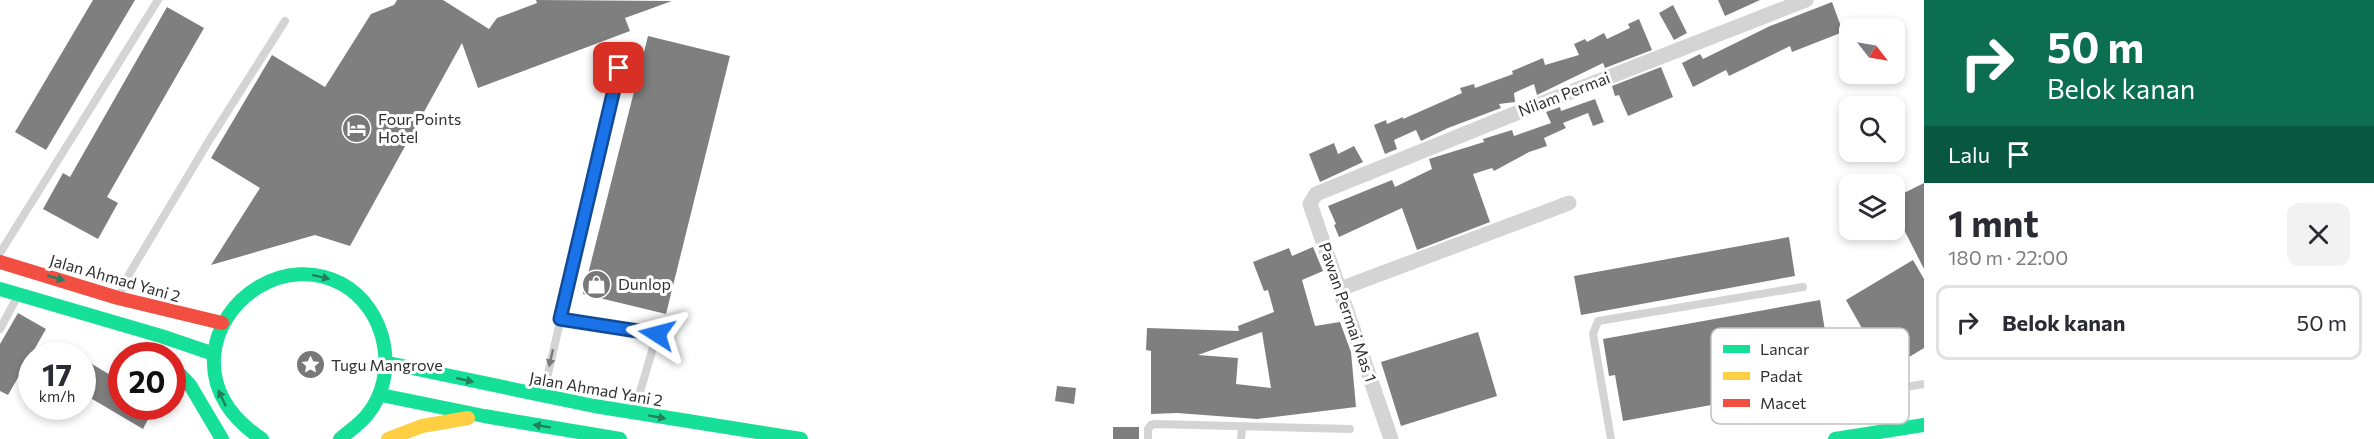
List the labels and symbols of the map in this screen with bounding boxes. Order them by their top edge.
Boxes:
north arrow [1839,18,1905,84]
pin [593,42,644,93]
street label: Nilam Permai [1515,67,1612,120]
place label: Four Points Hotel [378,109,461,146]
hotel icon: Four Points Hotel [341,112,373,144]
street label: Pawan Permai Mas 1 [1316,240,1381,384]
street label: Jalan Ahmad Yani 2 [48,250,183,305]
shop icon: Dunlop [581,268,613,300]
one-way arrow [312,273,330,283]
one-way arrow [47,274,65,283]
place label: Dunlop [618,274,671,293]
position arrow [625,302,689,366]
legend [1711,328,1909,424]
text: Lancar [1760,339,1810,358]
speed limit sign: 20 [108,342,186,420]
place icon: Tugu Mangrove [294,349,326,381]
one-way arrow [546,349,555,368]
place label: Tugu Mangrove [331,355,443,374]
text: Padat [1760,366,1803,385]
street label: Jalan Ahmad Yani 2 [528,367,664,410]
one-way arrow [456,376,475,386]
one-way arrow [218,389,228,407]
text: Macet [1760,393,1807,412]
one-way arrow [648,413,667,422]
one-way arrow [532,422,551,431]

